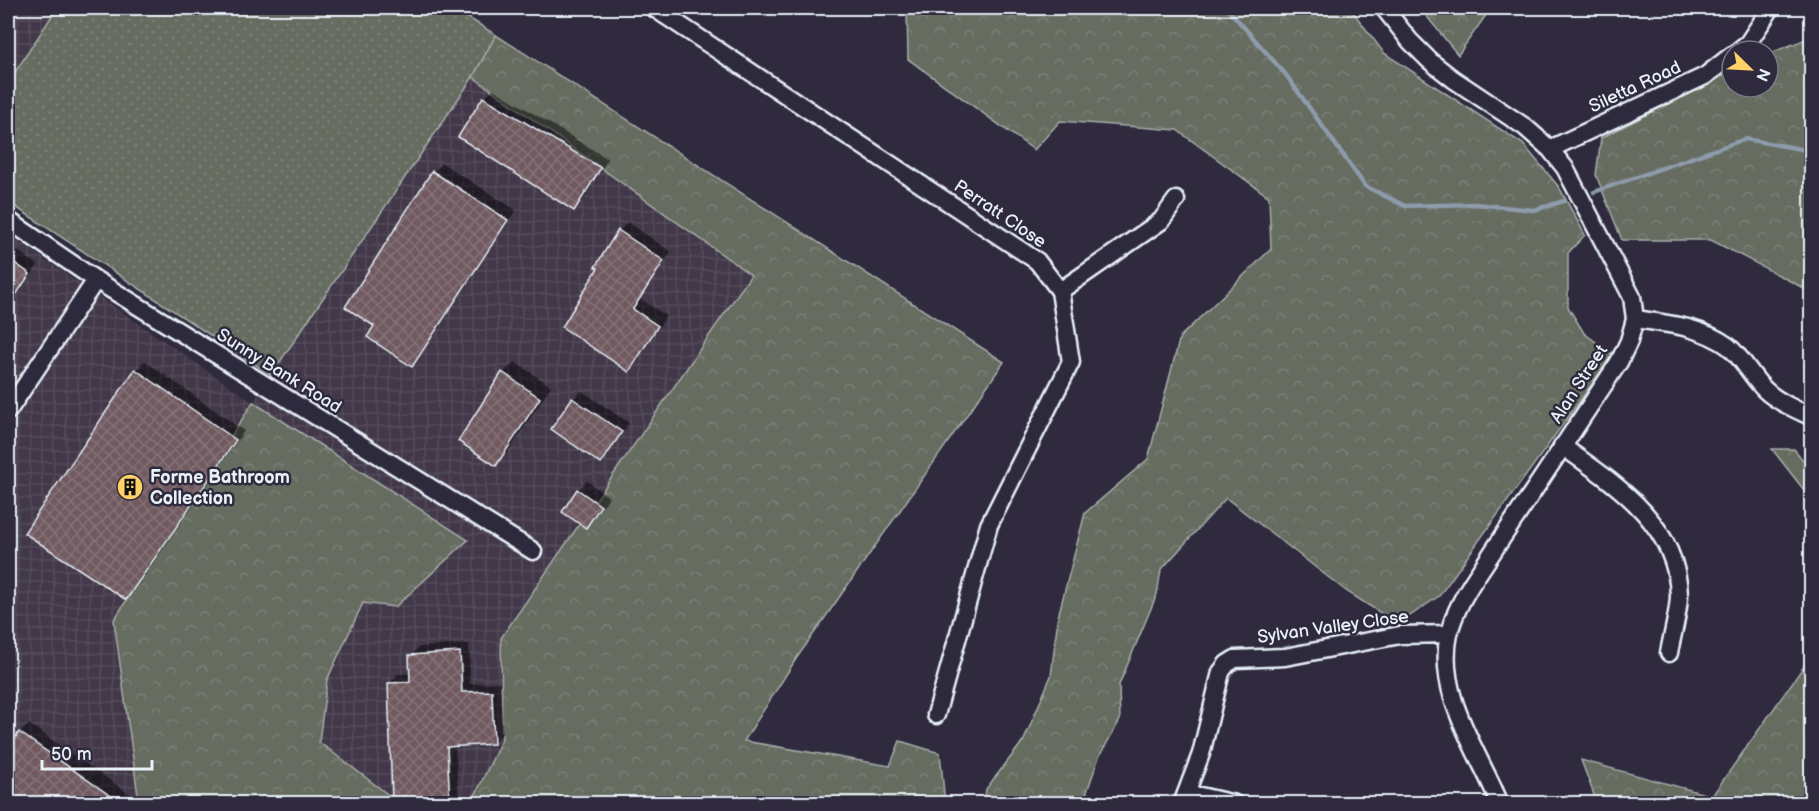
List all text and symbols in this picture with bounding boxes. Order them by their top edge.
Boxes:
north arrow [1720,39,1780,99]
street label: Siletta Road [1586,57,1684,117]
text: N [1751,65,1773,84]
street label: Perratt Close [950,176,1050,253]
street label: Sunny Bank Road [213,324,345,418]
street label: Alan Street [1546,340,1612,427]
place label: Forme Bathroom Collection [150,467,290,509]
building icon: Forme Bathroom Collection [115,472,145,502]
street label: Sylvan Valley Close [1256,606,1410,648]
scale bar [42,733,152,771]
text: 50 m [51,744,92,765]

